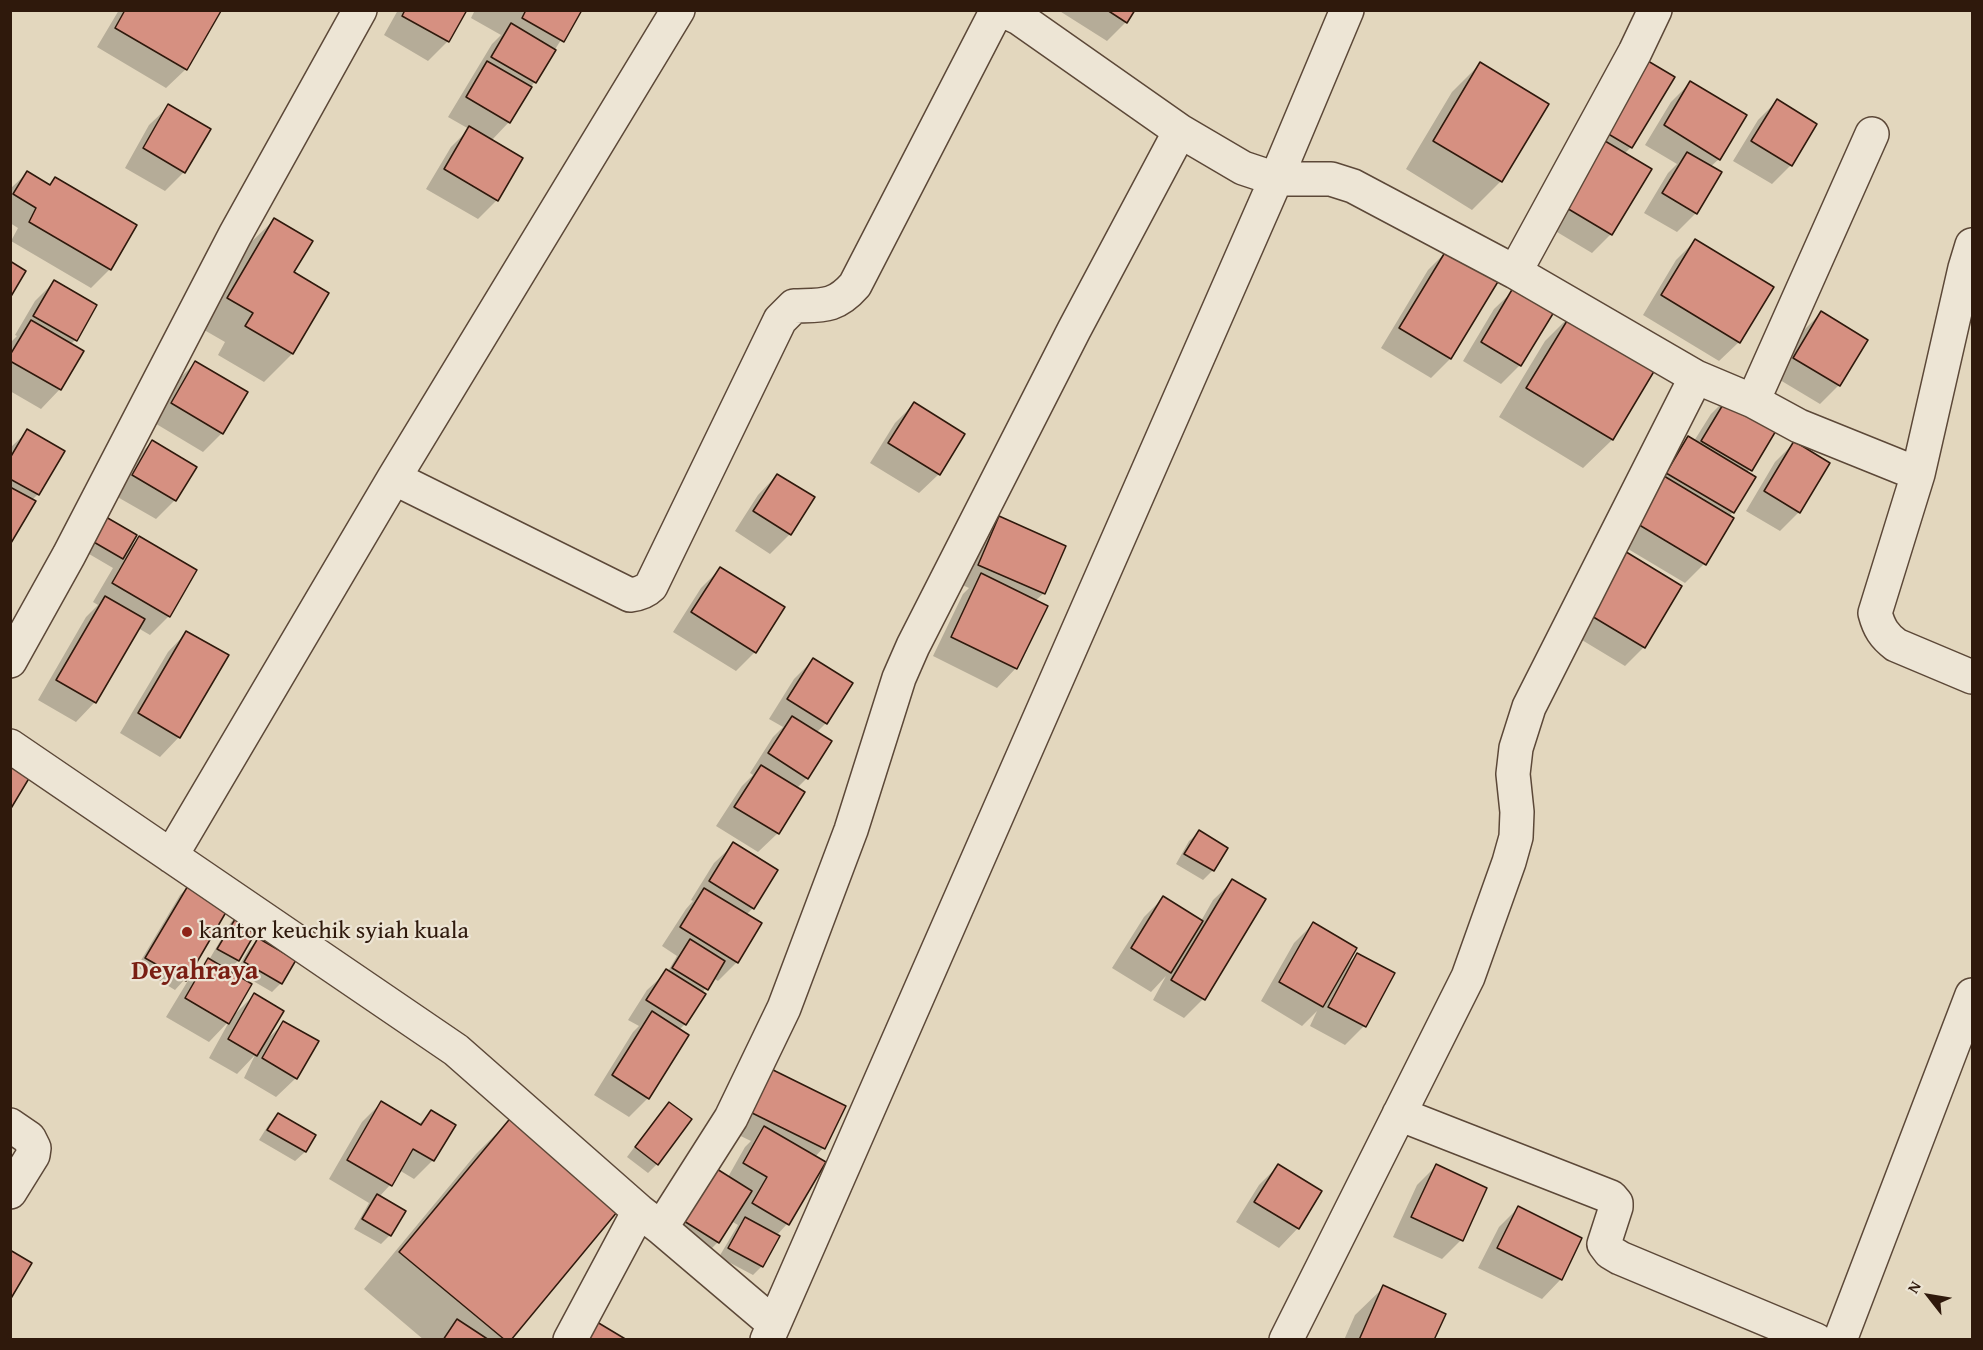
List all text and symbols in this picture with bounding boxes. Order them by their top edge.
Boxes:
place label: kantor keuchik syiah kuala [199,918,469,946]
marker: kantor keuchik syiah kuala [180,925,194,939]
district label: Deyahraya [131,956,259,988]
north arrow [1899,1266,1959,1326]
text: N [1901,1276,1927,1298]

